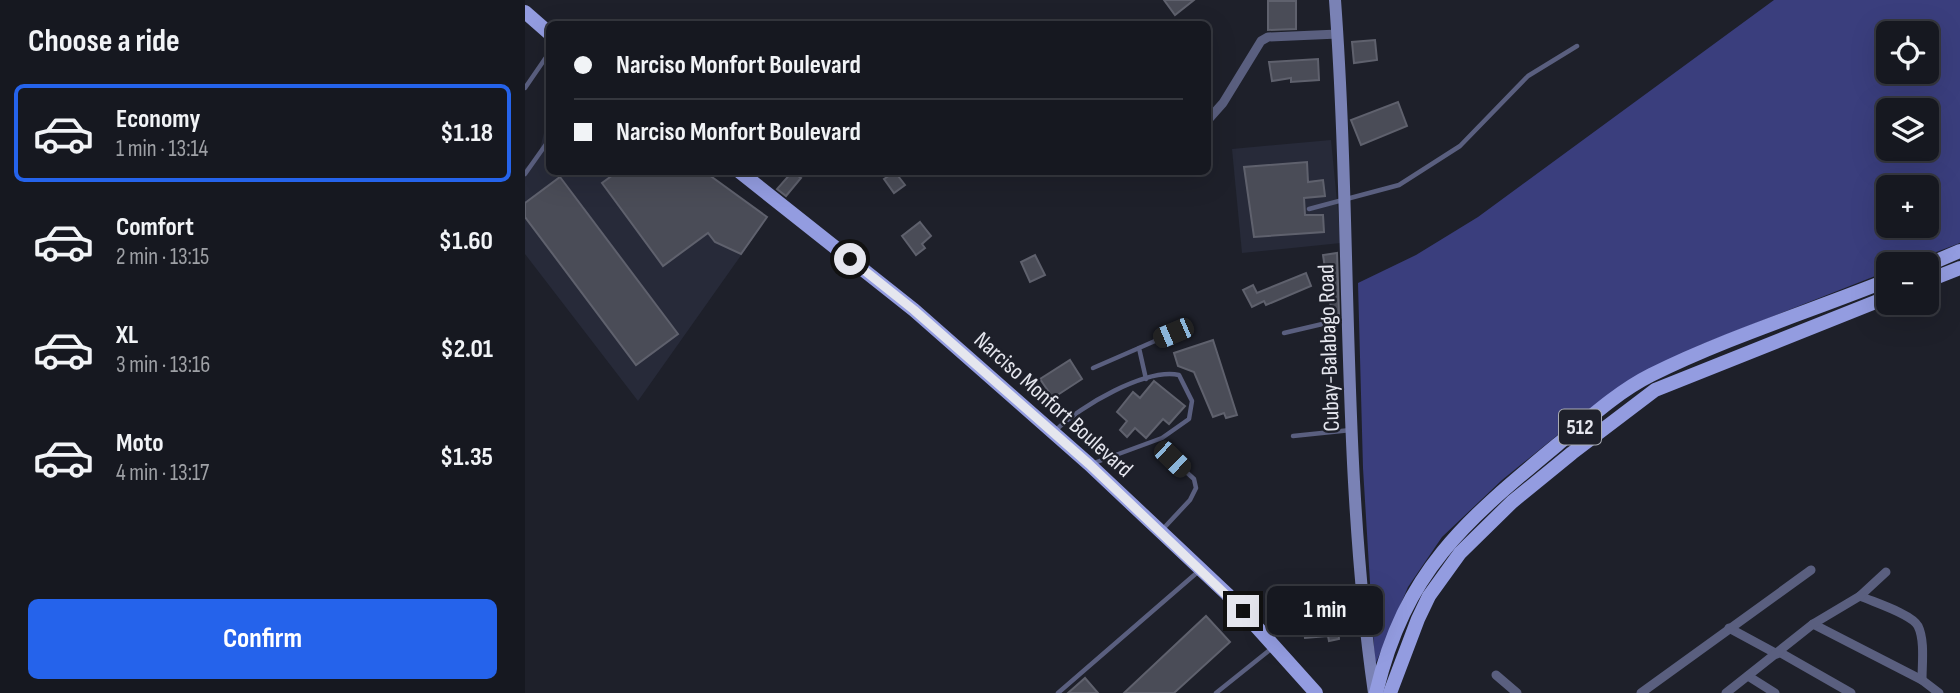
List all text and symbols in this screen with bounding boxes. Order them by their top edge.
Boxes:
map controls [1876,21,1939,315]
button: locate [1876,21,1939,84]
text: Choose a ride [28,22,180,61]
text: Narciso Monfort Boulevard [616,50,861,81]
button: layers [1876,98,1939,161]
icon: car [32,102,95,165]
text: Economy [116,104,200,135]
text: Narciso Monfort Boulevard [616,117,861,148]
text: $1.18 [440,118,493,149]
text: 1 min · 13:14 [116,135,208,163]
button: + [1876,175,1939,238]
icon: car [32,210,95,273]
text: Comfort [116,212,194,243]
text: $1.60 [439,226,493,257]
text: 2 min · 13:15 [116,243,209,271]
route start [834,243,866,275]
button: − [1876,252,1939,315]
street label: Cubay-Balabago Road [1312,264,1346,432]
car [1150,315,1197,351]
icon: car [32,318,95,381]
text: XL [116,320,138,351]
street label: Narciso Monfort Boulevard [968,326,1139,483]
text: $2.01 [440,334,493,365]
text: 3 min · 13:16 [116,351,210,379]
road number: 512 [1559,410,1601,444]
icon: car [32,426,95,489]
text: Moto [116,428,164,459]
car [1150,437,1195,481]
text: $1.35 [440,442,493,473]
text: 4 min · 13:17 [116,459,209,487]
callout: 1 min [1267,586,1383,636]
route end [1227,595,1259,627]
text: 1 min [1304,596,1346,624]
button: Confirm [28,599,497,679]

